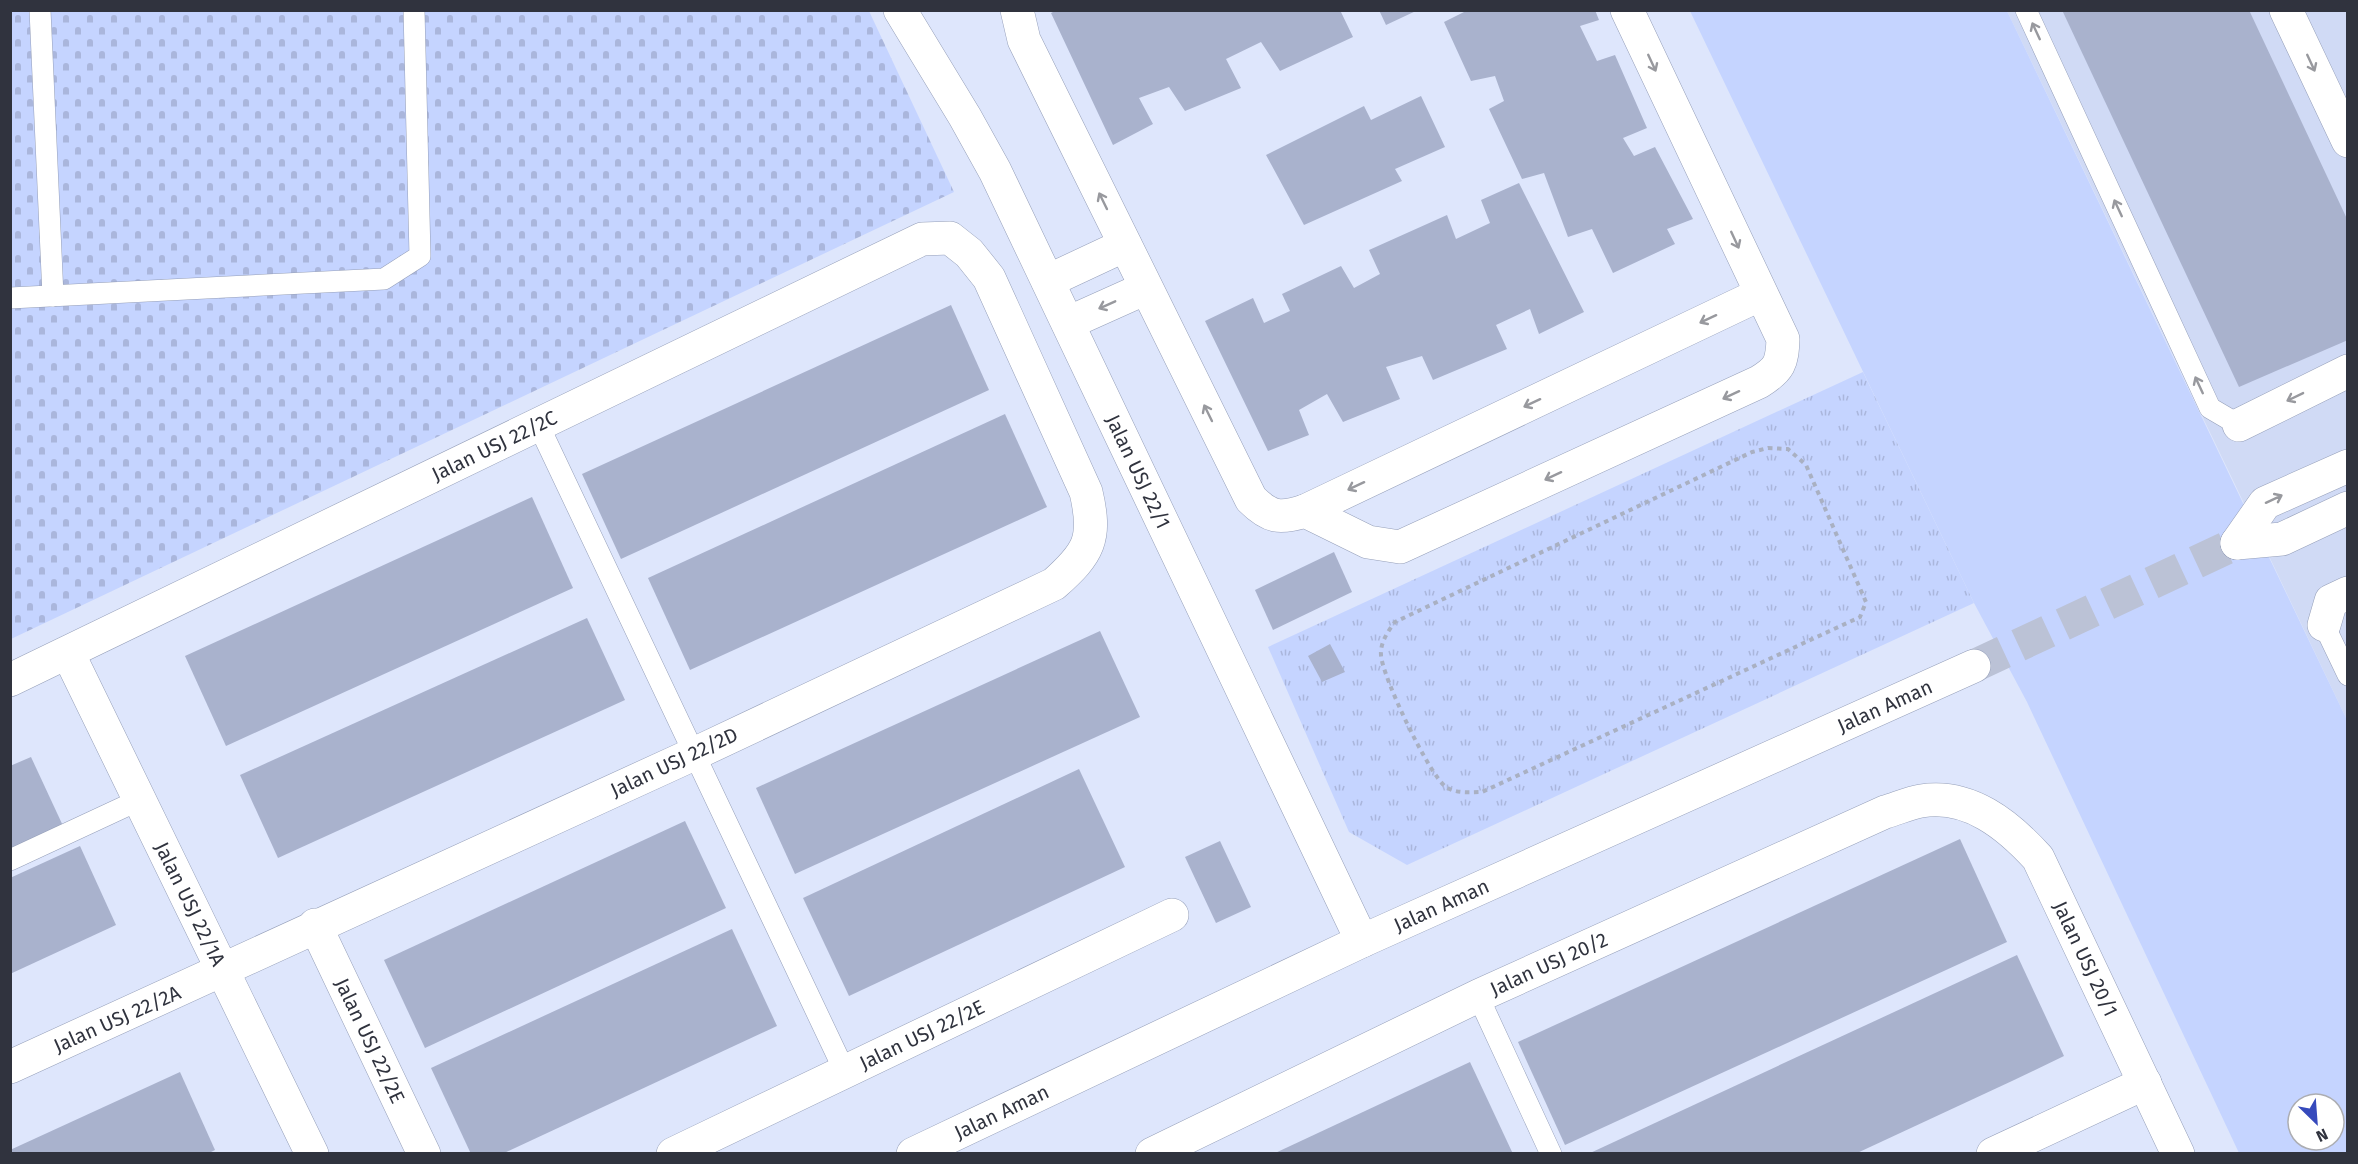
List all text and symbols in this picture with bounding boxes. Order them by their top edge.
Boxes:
one-way arrow [2030,22,2041,40]
one-way arrow [1646,54,1658,72]
one-way arrow [2305,54,2317,72]
one-way arrow [1097,193,1109,210]
one-way arrow [2111,199,2122,217]
one-way arrow [1730,230,1742,248]
one-way arrow [1099,300,1117,312]
one-way arrow [1700,314,1718,326]
one-way arrow [2193,376,2204,394]
one-way arrow [1722,389,1740,401]
one-way arrow [2287,391,2304,403]
one-way arrow [1524,397,1542,409]
street label: Jalan USJ 22/2C [428,405,561,486]
one-way arrow [1202,405,1214,423]
street label: Jalan USJ 22/1 [1101,411,1176,533]
one-way arrow [1545,471,1563,483]
one-way arrow [1347,481,1365,493]
one-way arrow [2265,493,2283,505]
street label: Jalan Aman [1833,674,1936,738]
street label: Jalan USJ 22/2D [606,722,742,802]
street label: Jalan USJ 22/1A [150,838,231,970]
street label: Jalan Aman [1390,874,1493,937]
street label: Jalan USJ 20/1 [2048,897,2123,1020]
street label: Jalan USJ 20/2 [1486,927,1611,1001]
street label: Jalan USJ 22/2E [330,974,410,1107]
street label: Jalan USJ 22/2A [50,980,185,1058]
street label: Jalan USJ 22/2E [855,995,988,1075]
street label: Jalan Aman [950,1079,1053,1145]
north arrow [2286,1092,2346,1152]
text: N [2313,1124,2331,1146]

